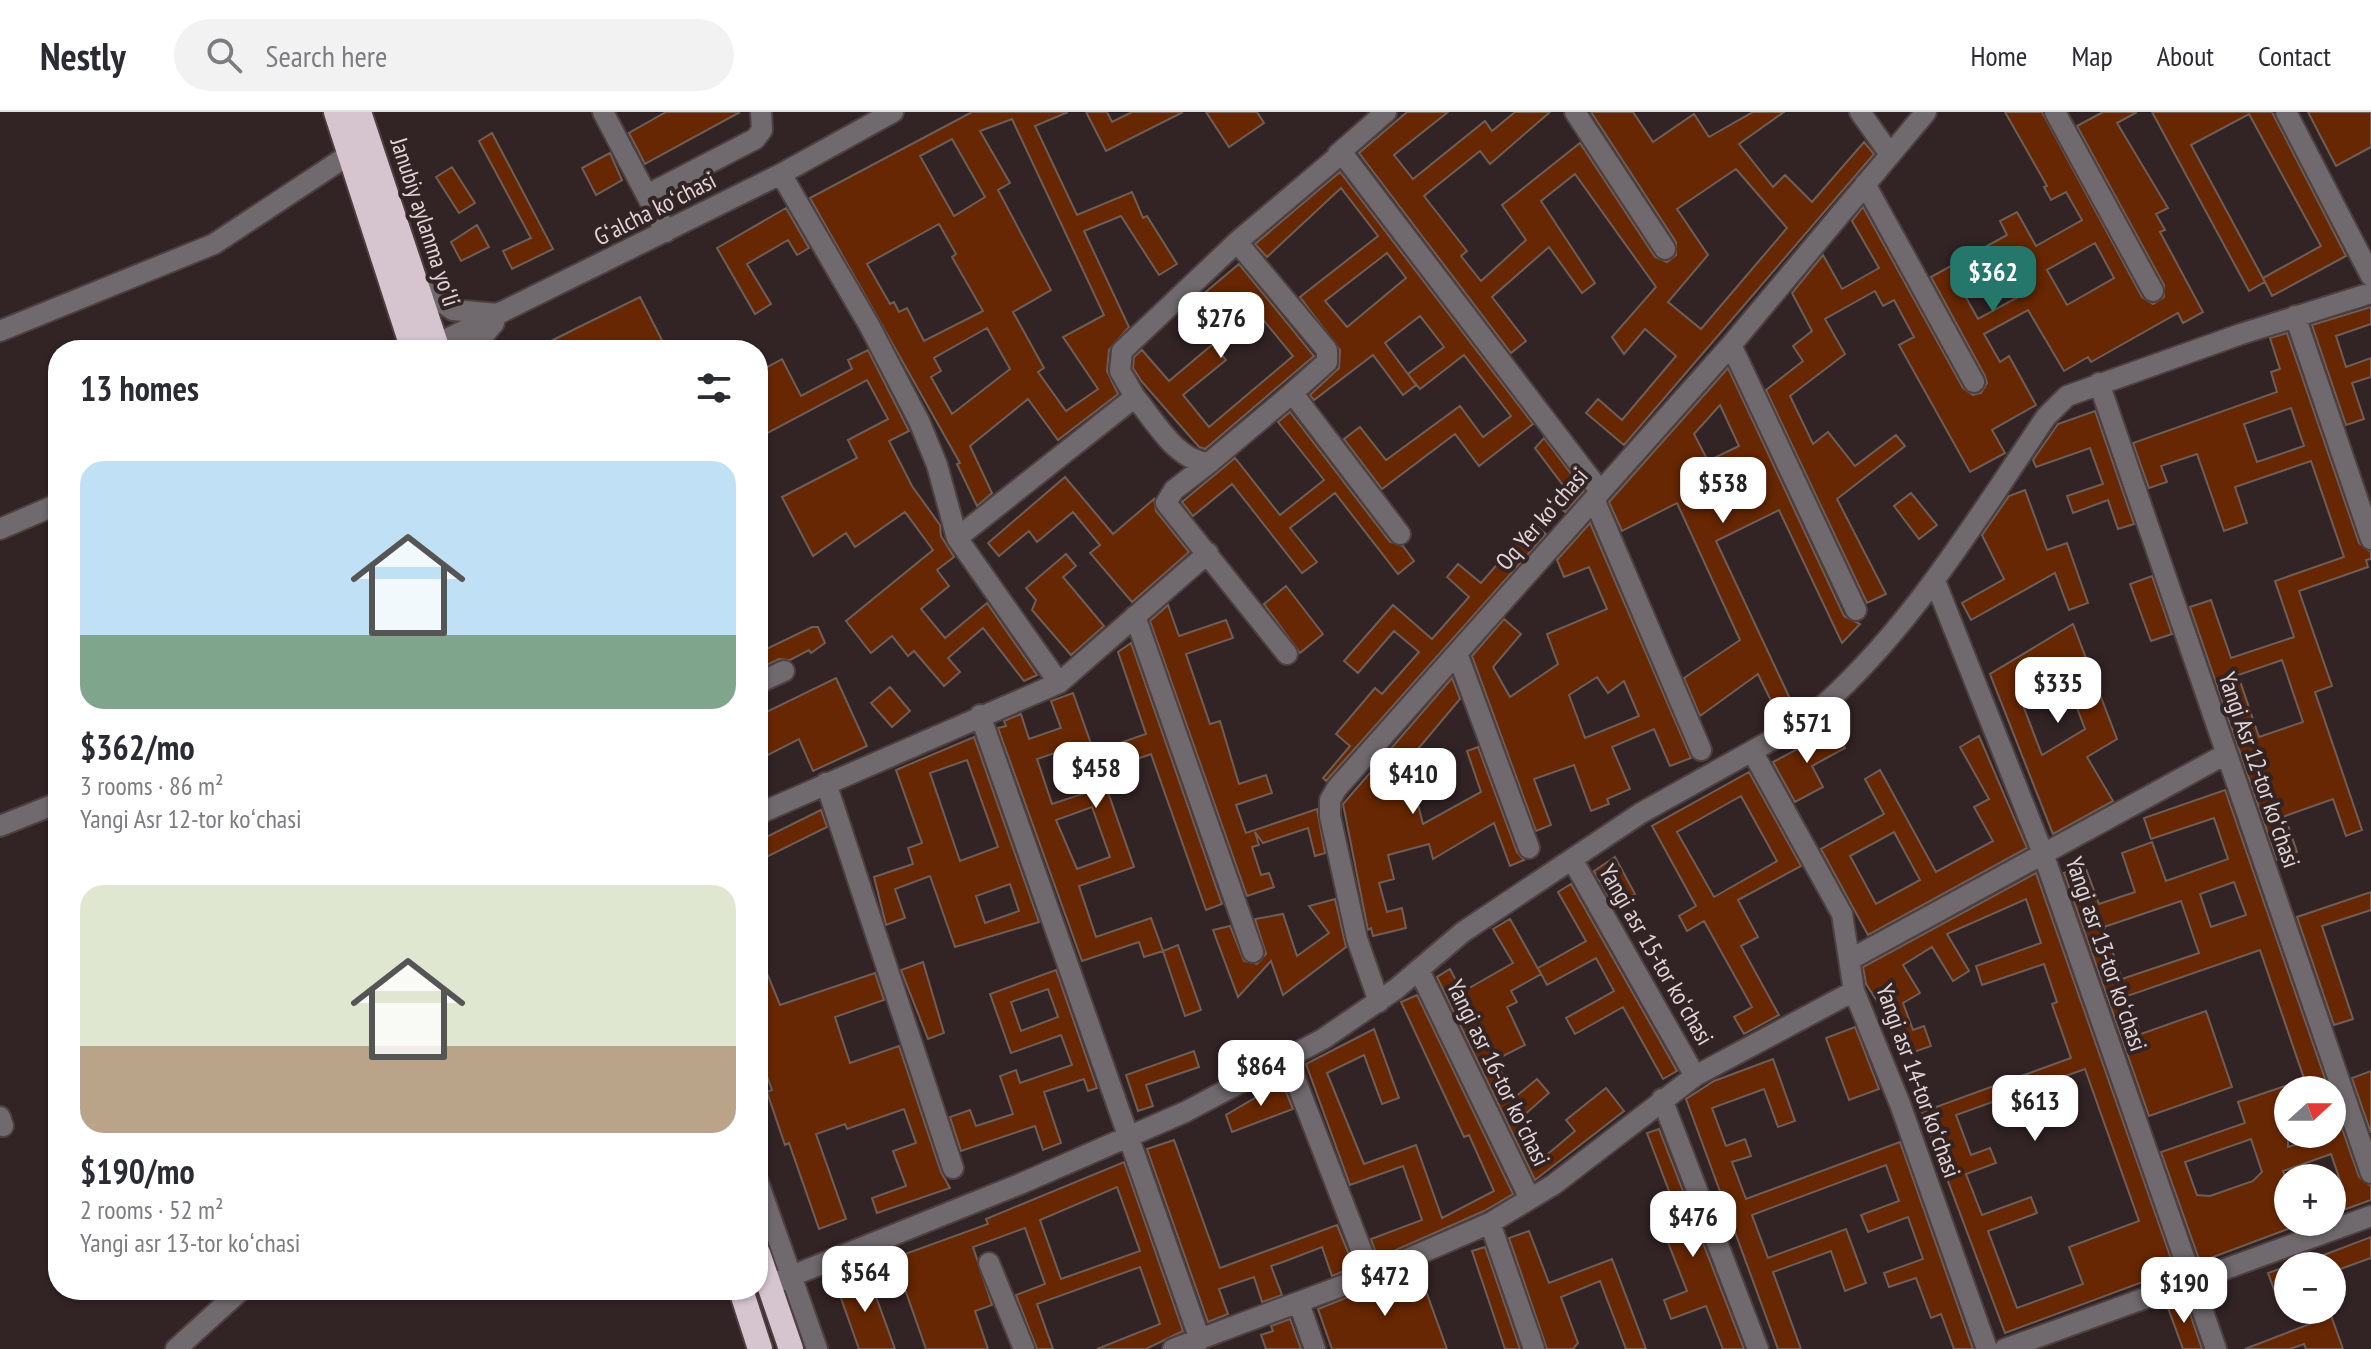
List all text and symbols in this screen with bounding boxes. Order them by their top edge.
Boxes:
search box [174,19,734,91]
text: Nestly [40,31,126,80]
icon: search [202,33,246,77]
text: Search here [266,36,387,75]
text: Home [1971,37,2027,74]
text: Map [2071,37,2113,74]
text: About [2157,37,2214,74]
text: Contact [2258,37,2331,74]
street label: Janubiy aylanma yoʻli [383,133,467,310]
street label: Gʻalcha koʻchasi [589,165,721,253]
pin: $362 [1946,246,2040,314]
text: $362 [1968,255,2018,288]
pin: $276 [1174,292,1268,360]
text: $276 [1196,301,1246,334]
text: 13 homes [80,366,199,410]
icon: filters [692,366,736,410]
pin: $538 [1676,457,1770,525]
street label: Oq Yer koʻchasi [1489,461,1595,576]
text: $538 [1698,466,1748,499]
icon: home [336,513,480,657]
pin: $335 [2011,657,2105,725]
text: $335 [2033,666,2083,699]
street label: Yangi Asr 12-tor koʻchasi [2212,668,2307,872]
pin: $571 [1760,697,1854,765]
text: $571 [1782,706,1832,739]
text: $362/mo [80,725,195,769]
pin: $458 [1049,742,1143,810]
pin: $410 [1366,748,1460,816]
text: $458 [1071,751,1121,784]
text: $410 [1388,757,1438,790]
text: 3 rooms · 86 m² [80,769,224,802]
text: Yangi Asr 12-tor koʻchasi [80,802,302,835]
street label: Yangi asr 13-tor koʻchasi [2059,853,2154,1055]
street label: Yangi asr 15-tor koʻchasi [1592,859,1721,1051]
icon: home [336,937,480,1081]
street label: Yangi asr 16-tor koʻchasi [1440,975,1557,1171]
street label: Yangi asr 14-tor koʻchasi [1869,980,1968,1182]
pin: $864 [1214,1040,1308,1108]
text: $864 [1236,1049,1286,1082]
pin: $613 [1988,1075,2082,1143]
north arrow [2274,1076,2346,1148]
map controls [2274,1076,2346,1324]
text: $613 [2010,1084,2060,1117]
text: $190/mo [80,1149,195,1193]
button: + [2274,1164,2346,1236]
pin: $476 [1646,1191,1740,1259]
text: 2 rooms · 52 m² [80,1193,224,1226]
text: $476 [1668,1200,1718,1233]
text: Yangi asr 13-tor koʻchasi [80,1226,301,1259]
pin: $564 [818,1246,912,1314]
pin: $472 [1338,1250,1432,1318]
button: − [2274,1252,2346,1324]
text: $564 [840,1255,890,1288]
pin: $190 [2137,1257,2231,1325]
text: $472 [1360,1259,1410,1292]
text: $190 [2159,1266,2209,1299]

